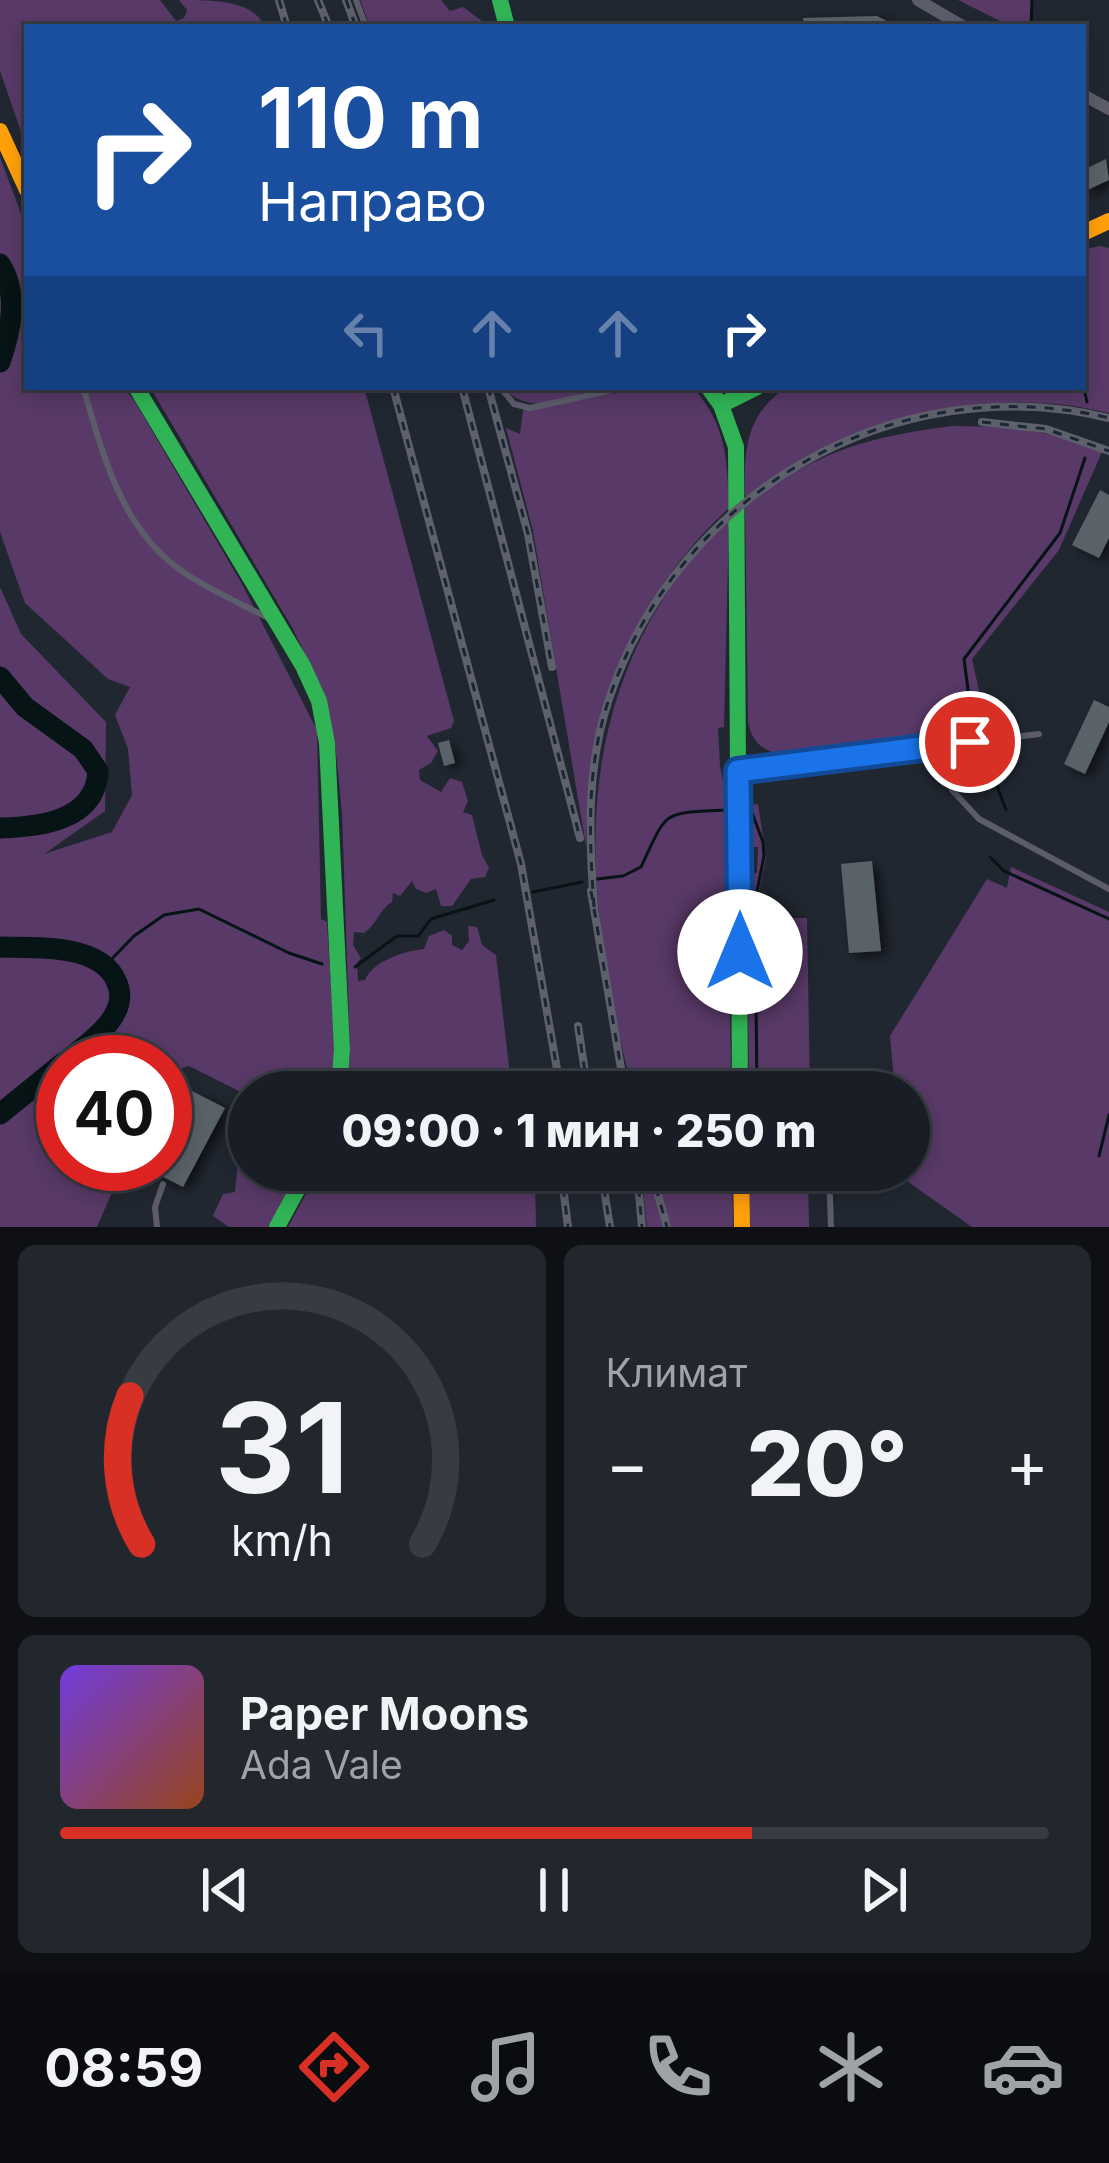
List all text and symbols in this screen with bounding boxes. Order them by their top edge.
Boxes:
text: 110 m [258,67,484,168]
icon: right [60,72,216,228]
text: Направо [258,169,487,234]
icon: left [333,300,399,366]
icon: ahead [459,300,525,366]
icon: ahead [585,300,651,366]
icon: right [711,300,777,366]
pin [919,691,1021,793]
icon: arrive [937,709,1003,775]
position arrow [677,889,803,1015]
speed limit sign: 40 [36,1035,192,1191]
text: 09:00 · 1 мин · 250 m [341,1103,817,1158]
text: Климат [606,1349,747,1396]
text: 31 [215,1372,349,1523]
text: 20° [747,1409,908,1518]
text: − [606,1424,649,1504]
text: + [1005,1424,1049,1504]
text: km/h [231,1514,333,1566]
text: Paper Moons [240,1686,529,1741]
text: Ada Vale [240,1741,403,1788]
icon: previous [192,1857,258,1923]
icon: pause [521,1857,587,1923]
icon: next [851,1857,917,1923]
icon: directions [292,2025,376,2109]
icon: music [464,2025,548,2109]
icon: phone [636,2025,720,2109]
icon: climate [809,2025,893,2109]
icon: car [981,2025,1065,2109]
text: 08:59 [44,2035,203,2100]

